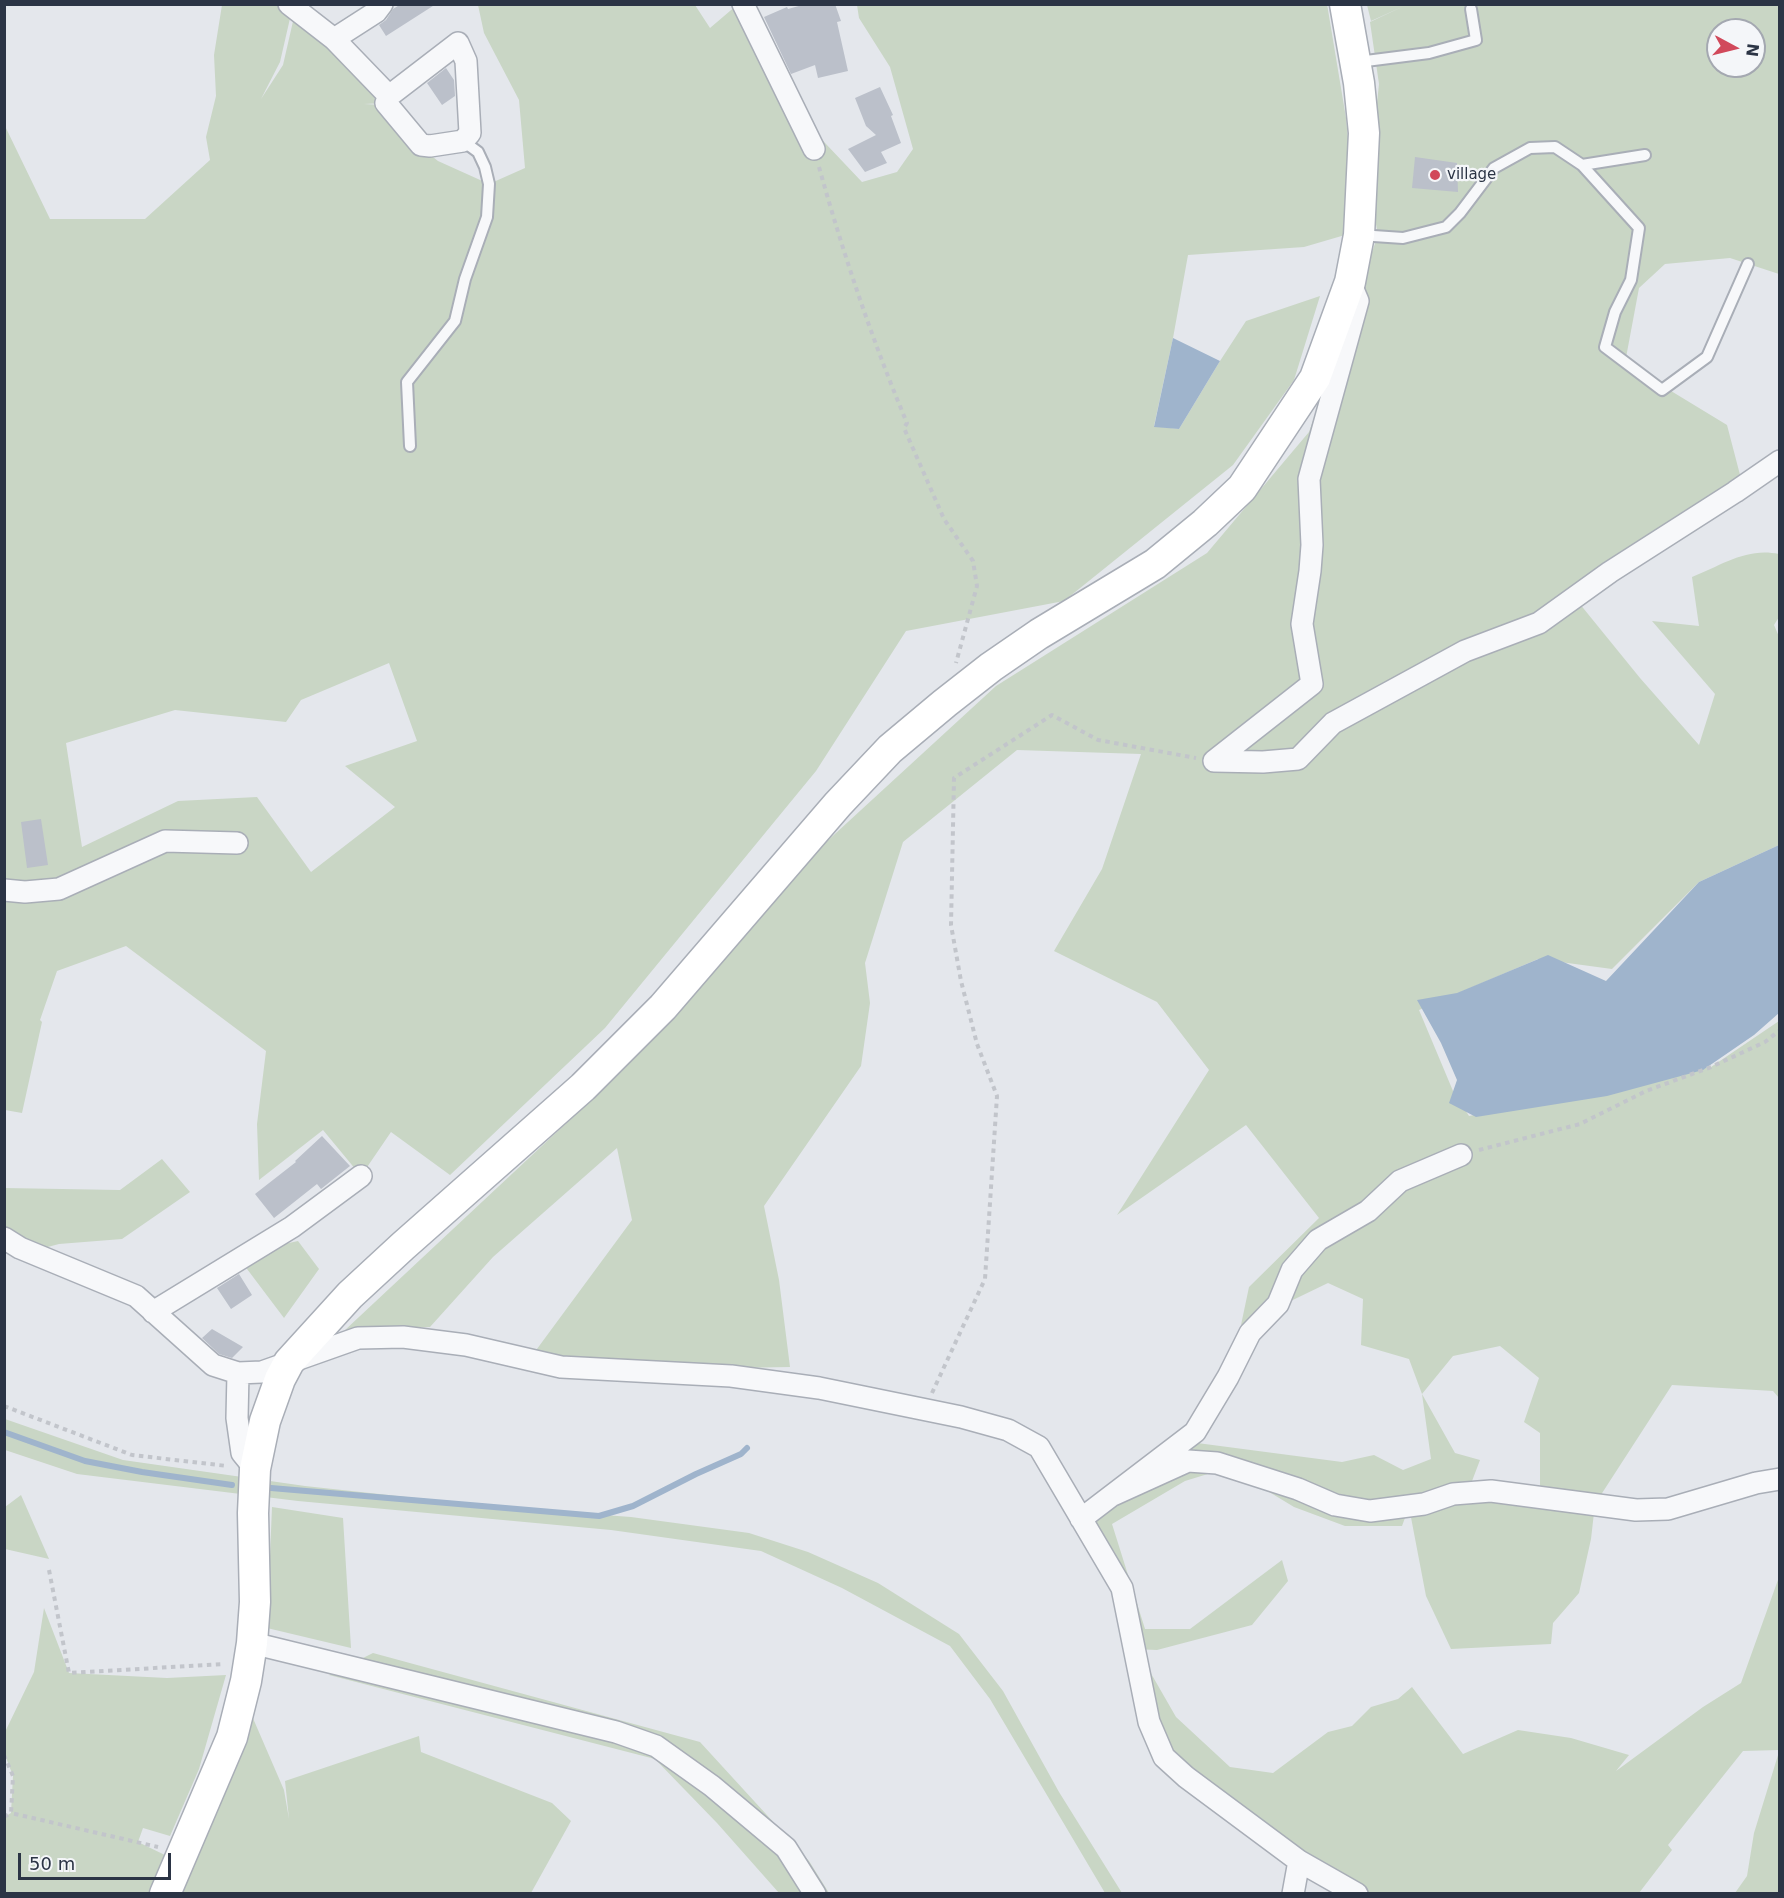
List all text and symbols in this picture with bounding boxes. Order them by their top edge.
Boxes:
north arrow [1706,18,1766,78]
text: N [1742,42,1763,58]
place label: village [1447,166,1496,184]
marker: village [1428,168,1442,182]
scale bar [21,1841,174,1879]
text: 50 m [29,1853,75,1874]

